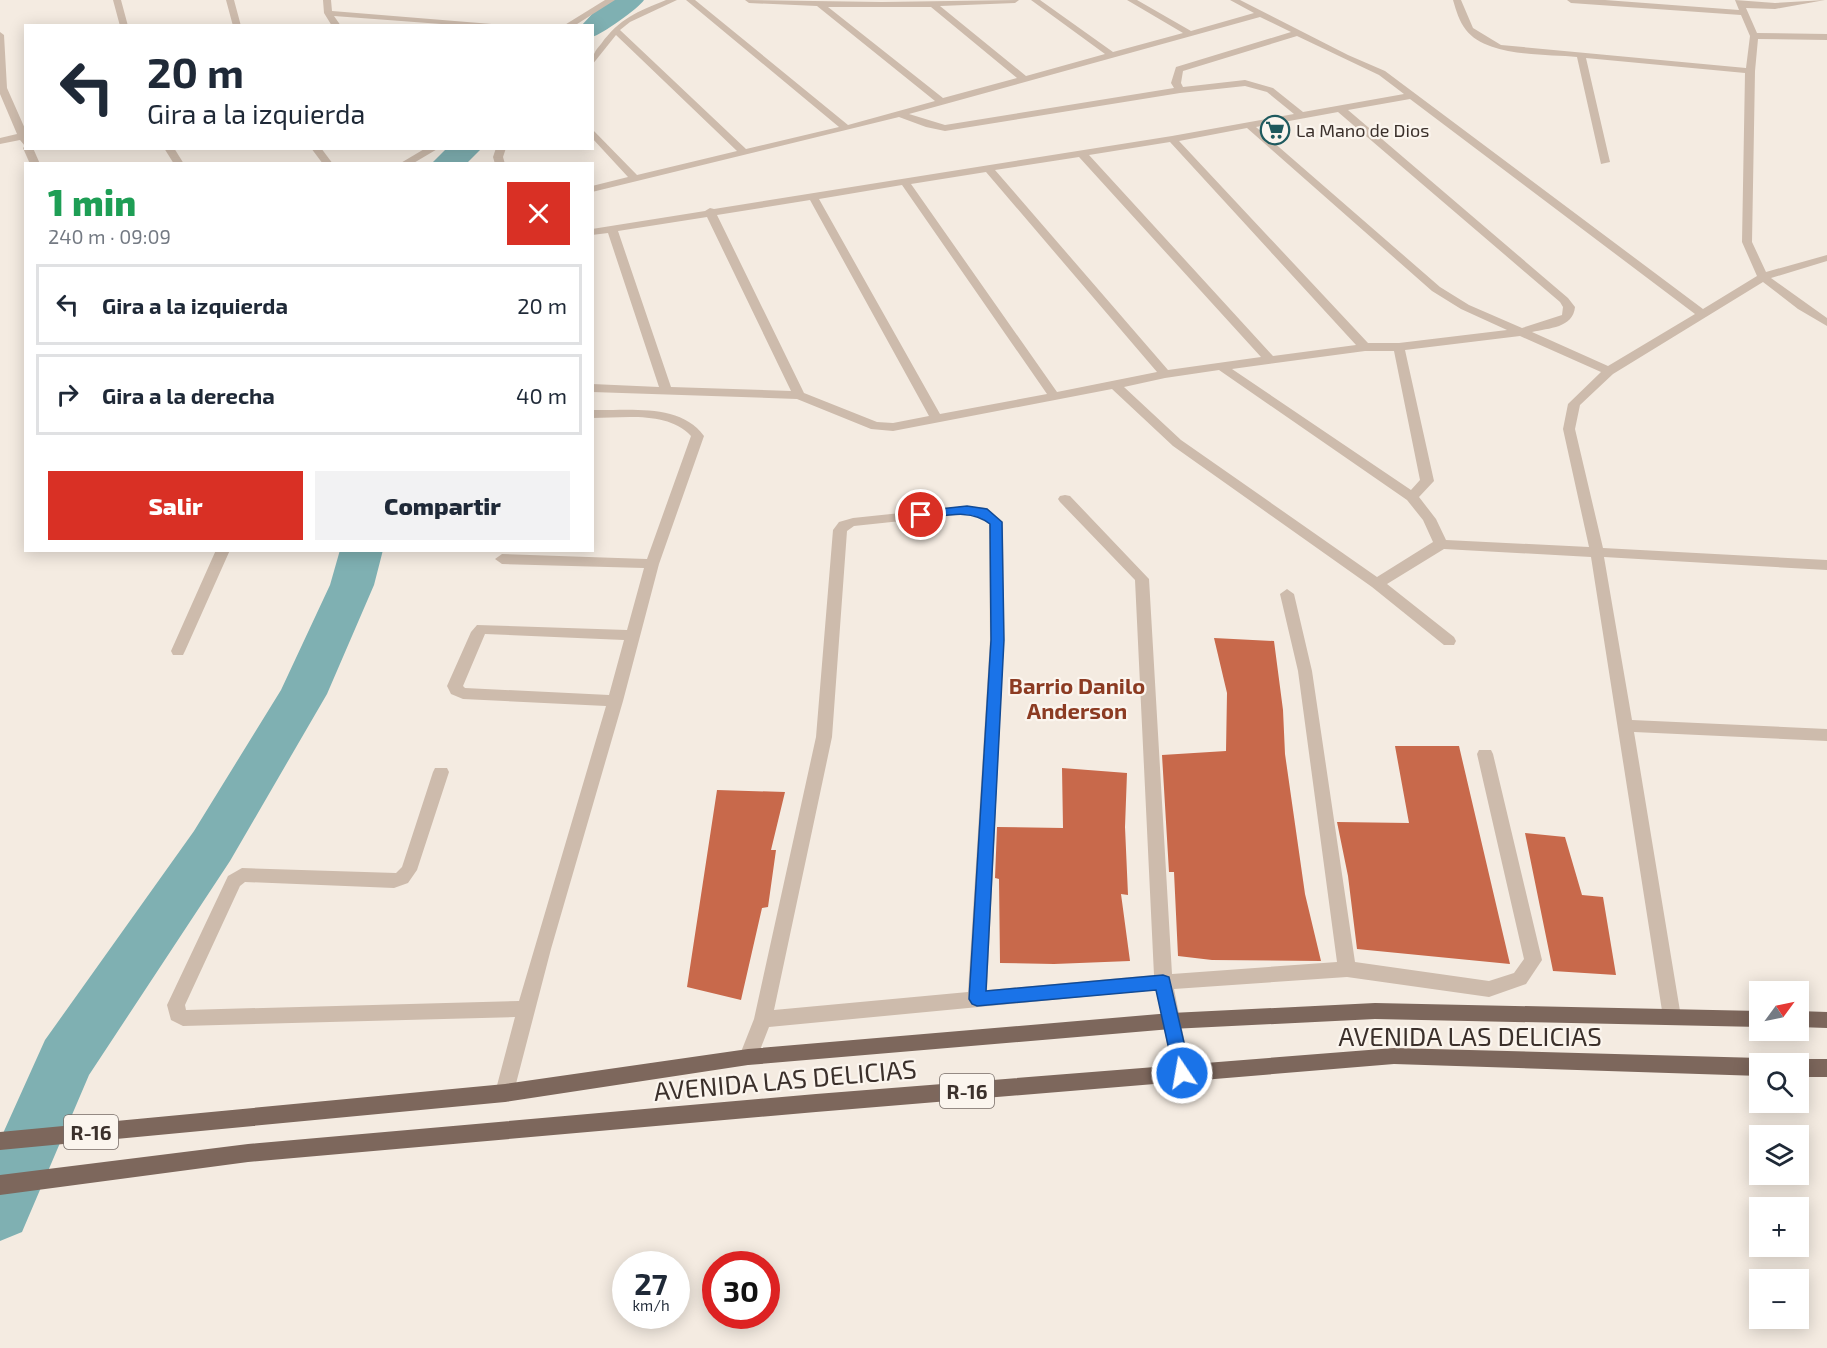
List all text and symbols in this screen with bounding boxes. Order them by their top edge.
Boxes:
text: 20 m [147,46,244,96]
icon: left [48,48,126,126]
text: Gira a la izquierda [147,97,365,129]
supermarket icon: La Mano de Dios [1259,114,1291,146]
place label: La Mano de Dios [1296,119,1429,141]
text: 1 min [48,180,136,223]
button: close [507,182,570,245]
text: 240 m · 09:09 [48,224,171,248]
icon: left [51,288,84,321]
text: Gira a la izquierda [102,292,288,318]
text: 20 m [517,292,567,318]
icon: right [51,378,84,411]
text: Gira a la derecha [102,382,275,408]
text: 40 m [516,382,567,408]
button: Salir [48,471,303,540]
button: Compartir [315,471,570,540]
pin [895,489,946,540]
icon: arrive [904,498,937,531]
district label: Barrio Danilo Anderson [1009,672,1145,723]
north arrow [1749,981,1809,1041]
map controls [1749,981,1809,1329]
street label: AVENIDA LAS DELICIAS [1338,1020,1602,1051]
position arrow [1150,1041,1214,1105]
street label: AVENIDA LAS DELICIAS [652,1052,918,1106]
button: search [1749,1053,1809,1113]
road number: R-16 [940,1074,994,1108]
road number: R-16 [64,1115,118,1149]
button: layers [1749,1125,1809,1185]
button: + [1749,1197,1809,1257]
speed limit sign: 30 [702,1251,780,1329]
text: 27 [634,1265,668,1301]
button: − [1749,1269,1809,1329]
text: km/h [632,1296,670,1314]

